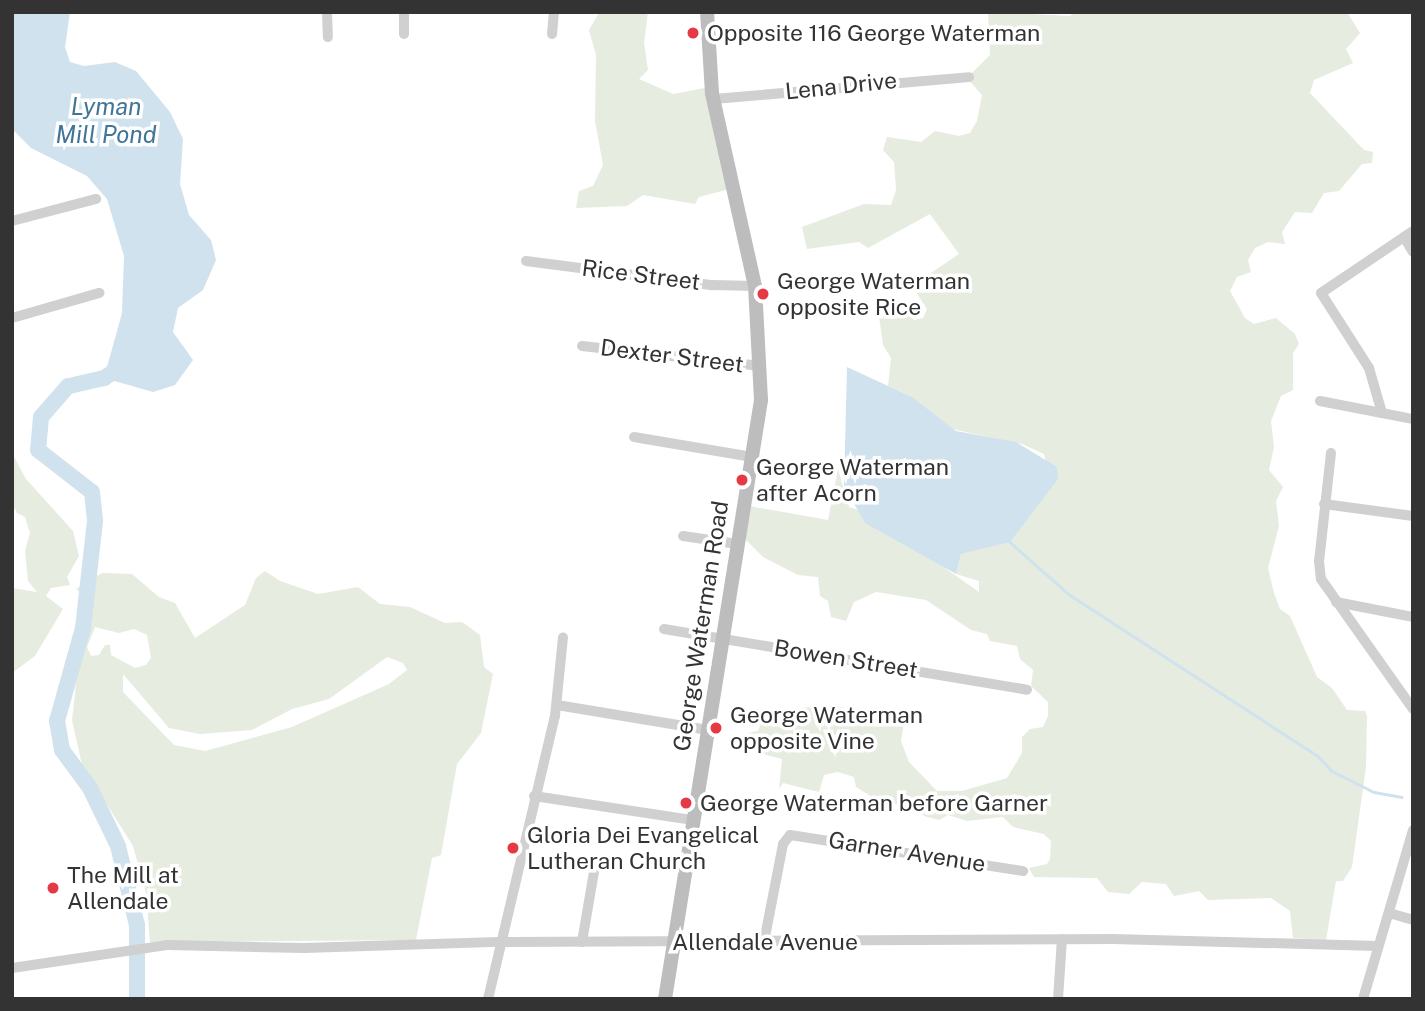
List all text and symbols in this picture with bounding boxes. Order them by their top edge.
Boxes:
place label: Opposite 116 George Waterman [707,19,1041,47]
marker: Opposite 116 George Waterman [685,25,701,41]
street label: Lena Drive [784,66,898,106]
water label: Lyman Mill Pond [56,93,156,149]
street label: Rice Street [580,254,702,296]
place label: George Waterman opposite Rice [777,267,971,321]
marker: George Waterman opposite Rice [755,286,771,302]
street label: Dexter Street [599,334,745,378]
place label: George Waterman after Acorn [756,453,950,507]
marker: George Waterman after Acorn [734,472,750,488]
street label: George Waterman Road [668,499,734,753]
street label: Bowen Street [772,634,920,684]
place label: George Waterman opposite Vine [730,701,924,755]
marker: George Waterman opposite Vine [708,720,724,736]
place label: George Waterman before Garner [700,789,1049,817]
marker: George Waterman before Garner [678,795,694,811]
place label: Gloria Dei Evangelical Lutheran Church [527,821,759,875]
street label: Garner Avenue [827,826,987,878]
marker: Gloria Dei Evangelical Lutheran Church [505,840,521,856]
place label: The Mill at Allendale [67,861,179,915]
marker: The Mill at Allendale [45,880,61,896]
street label: Allendale Avenue [672,928,858,956]

